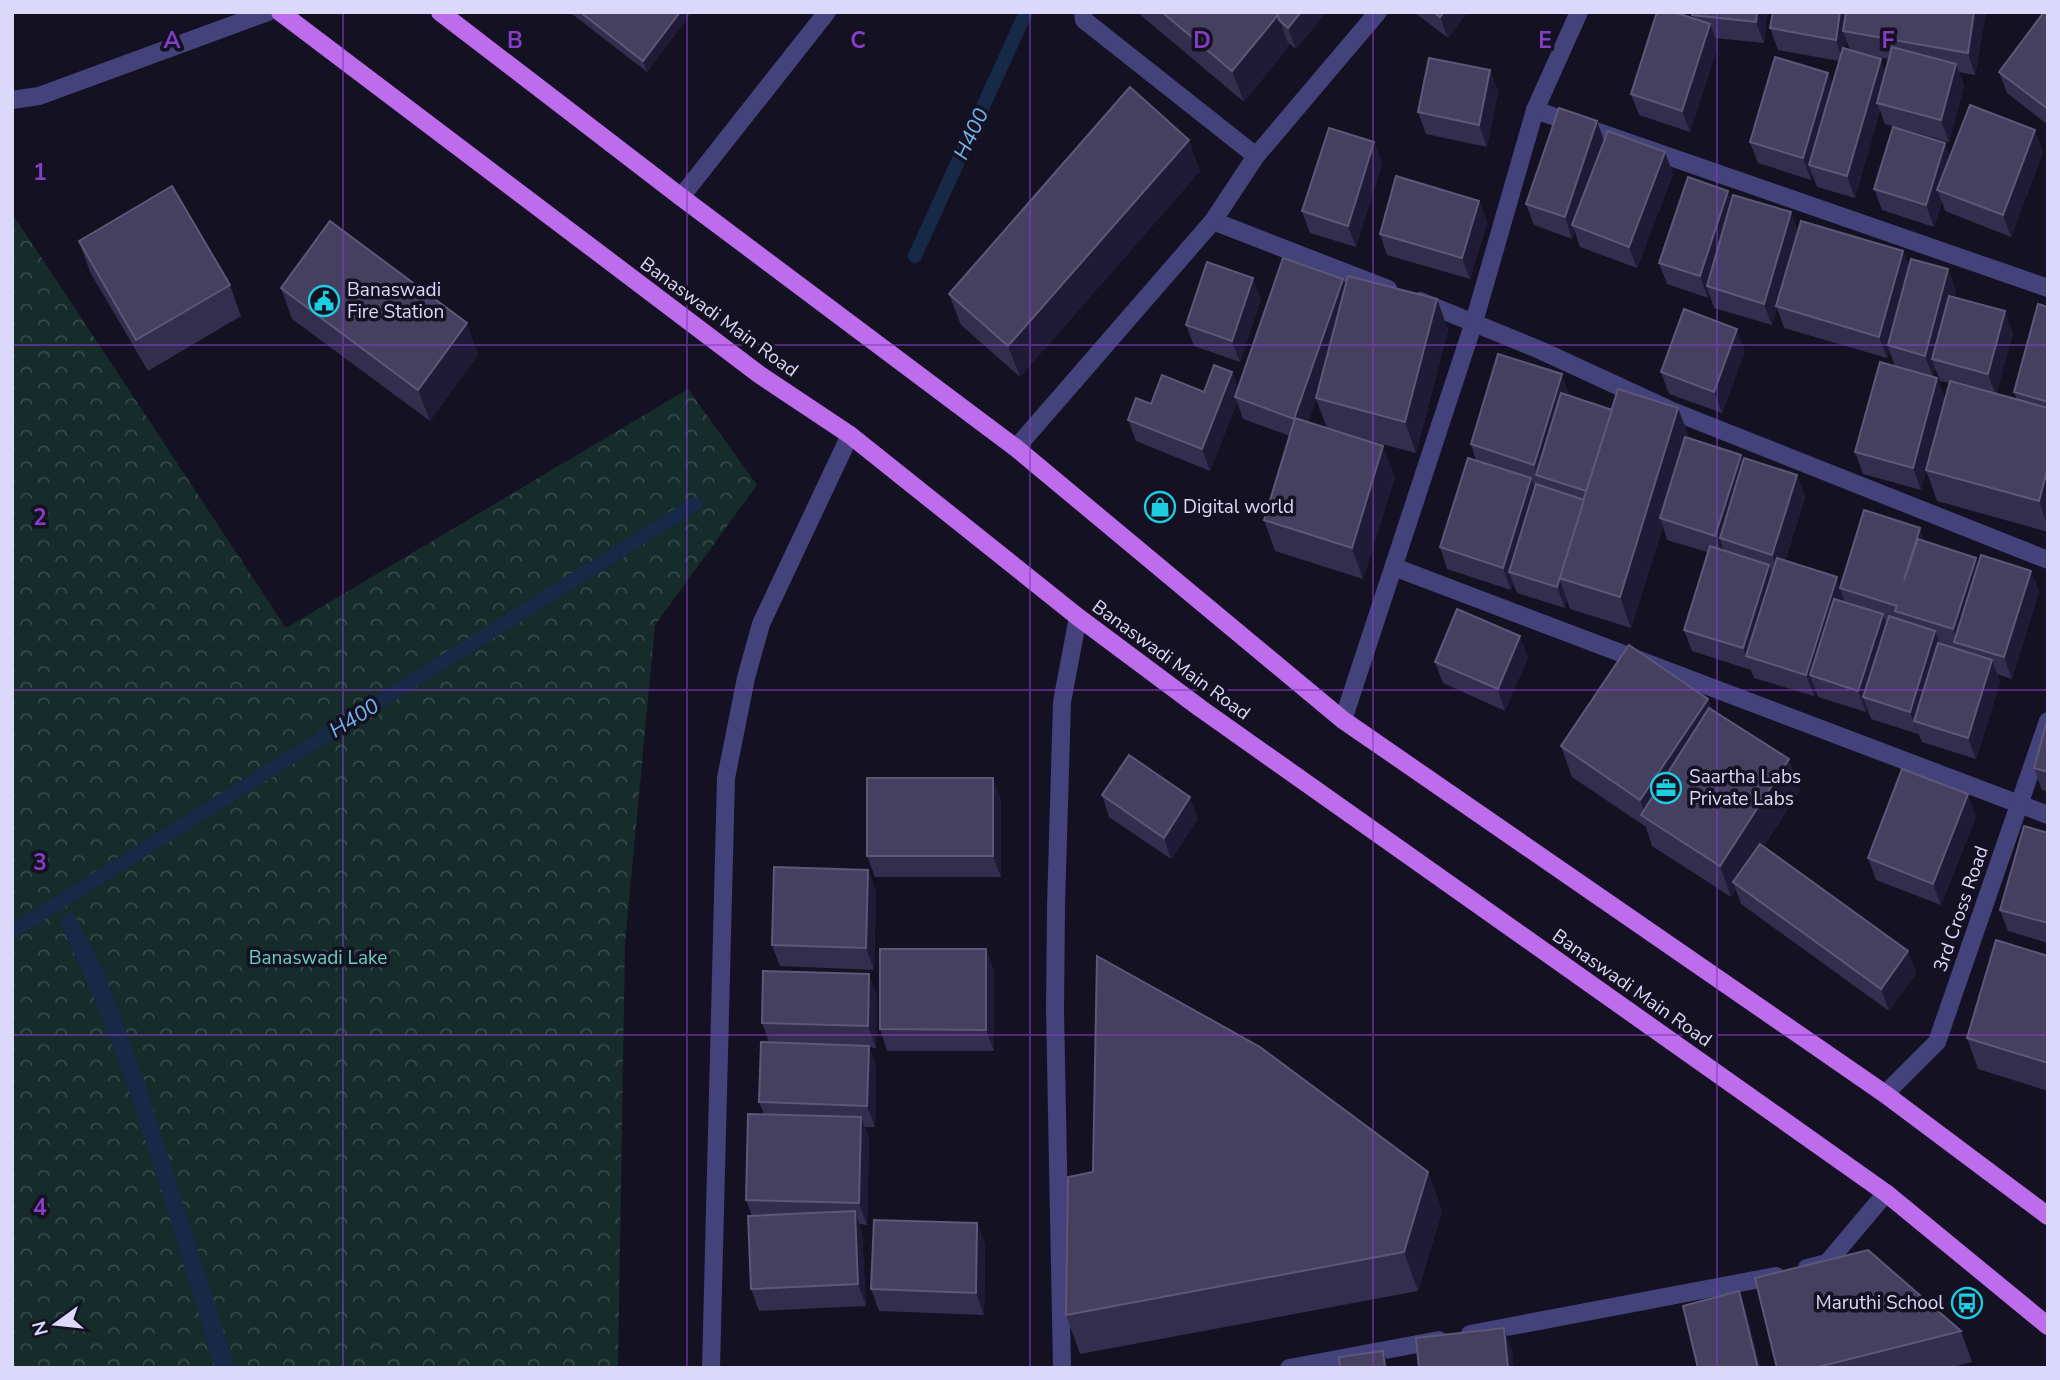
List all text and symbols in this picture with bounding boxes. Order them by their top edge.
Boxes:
text: A [163,25,181,56]
text: B [507,25,523,56]
text: C [850,25,866,56]
text: D [1193,25,1211,56]
text: E [1538,25,1552,56]
text: F [1882,25,1895,56]
water label: H400 [947,104,995,164]
text: 1 [33,157,47,188]
street label: Banaswadi Main Road [635,251,803,383]
place label: Banaswadi Fire Station [347,277,444,325]
public building icon: Banaswadi Fire Station [307,284,341,318]
shop icon: Digital world [1143,490,1177,524]
place label: Digital world [1183,494,1294,520]
text: 2 [33,502,47,533]
street label: Banaswadi Main Road [1087,594,1255,726]
water label: H400 [324,692,384,744]
place label: Saartha Labs Private Labs [1689,764,1801,812]
office icon: Saartha Labs Private Labs [1649,771,1683,805]
street label: 3rd Cross Road [1927,843,1995,975]
text: 3 [33,847,47,878]
street label: Banaswadi Main Road [1547,923,1717,1053]
park label: Banaswadi Lake [249,945,387,971]
text: 4 [33,1192,47,1223]
bus stop icon: Maruthi School [1950,1286,1984,1320]
north arrow [21,1289,91,1359]
place label: Maruthi School [1815,1290,1944,1316]
text: N [26,1318,55,1338]

